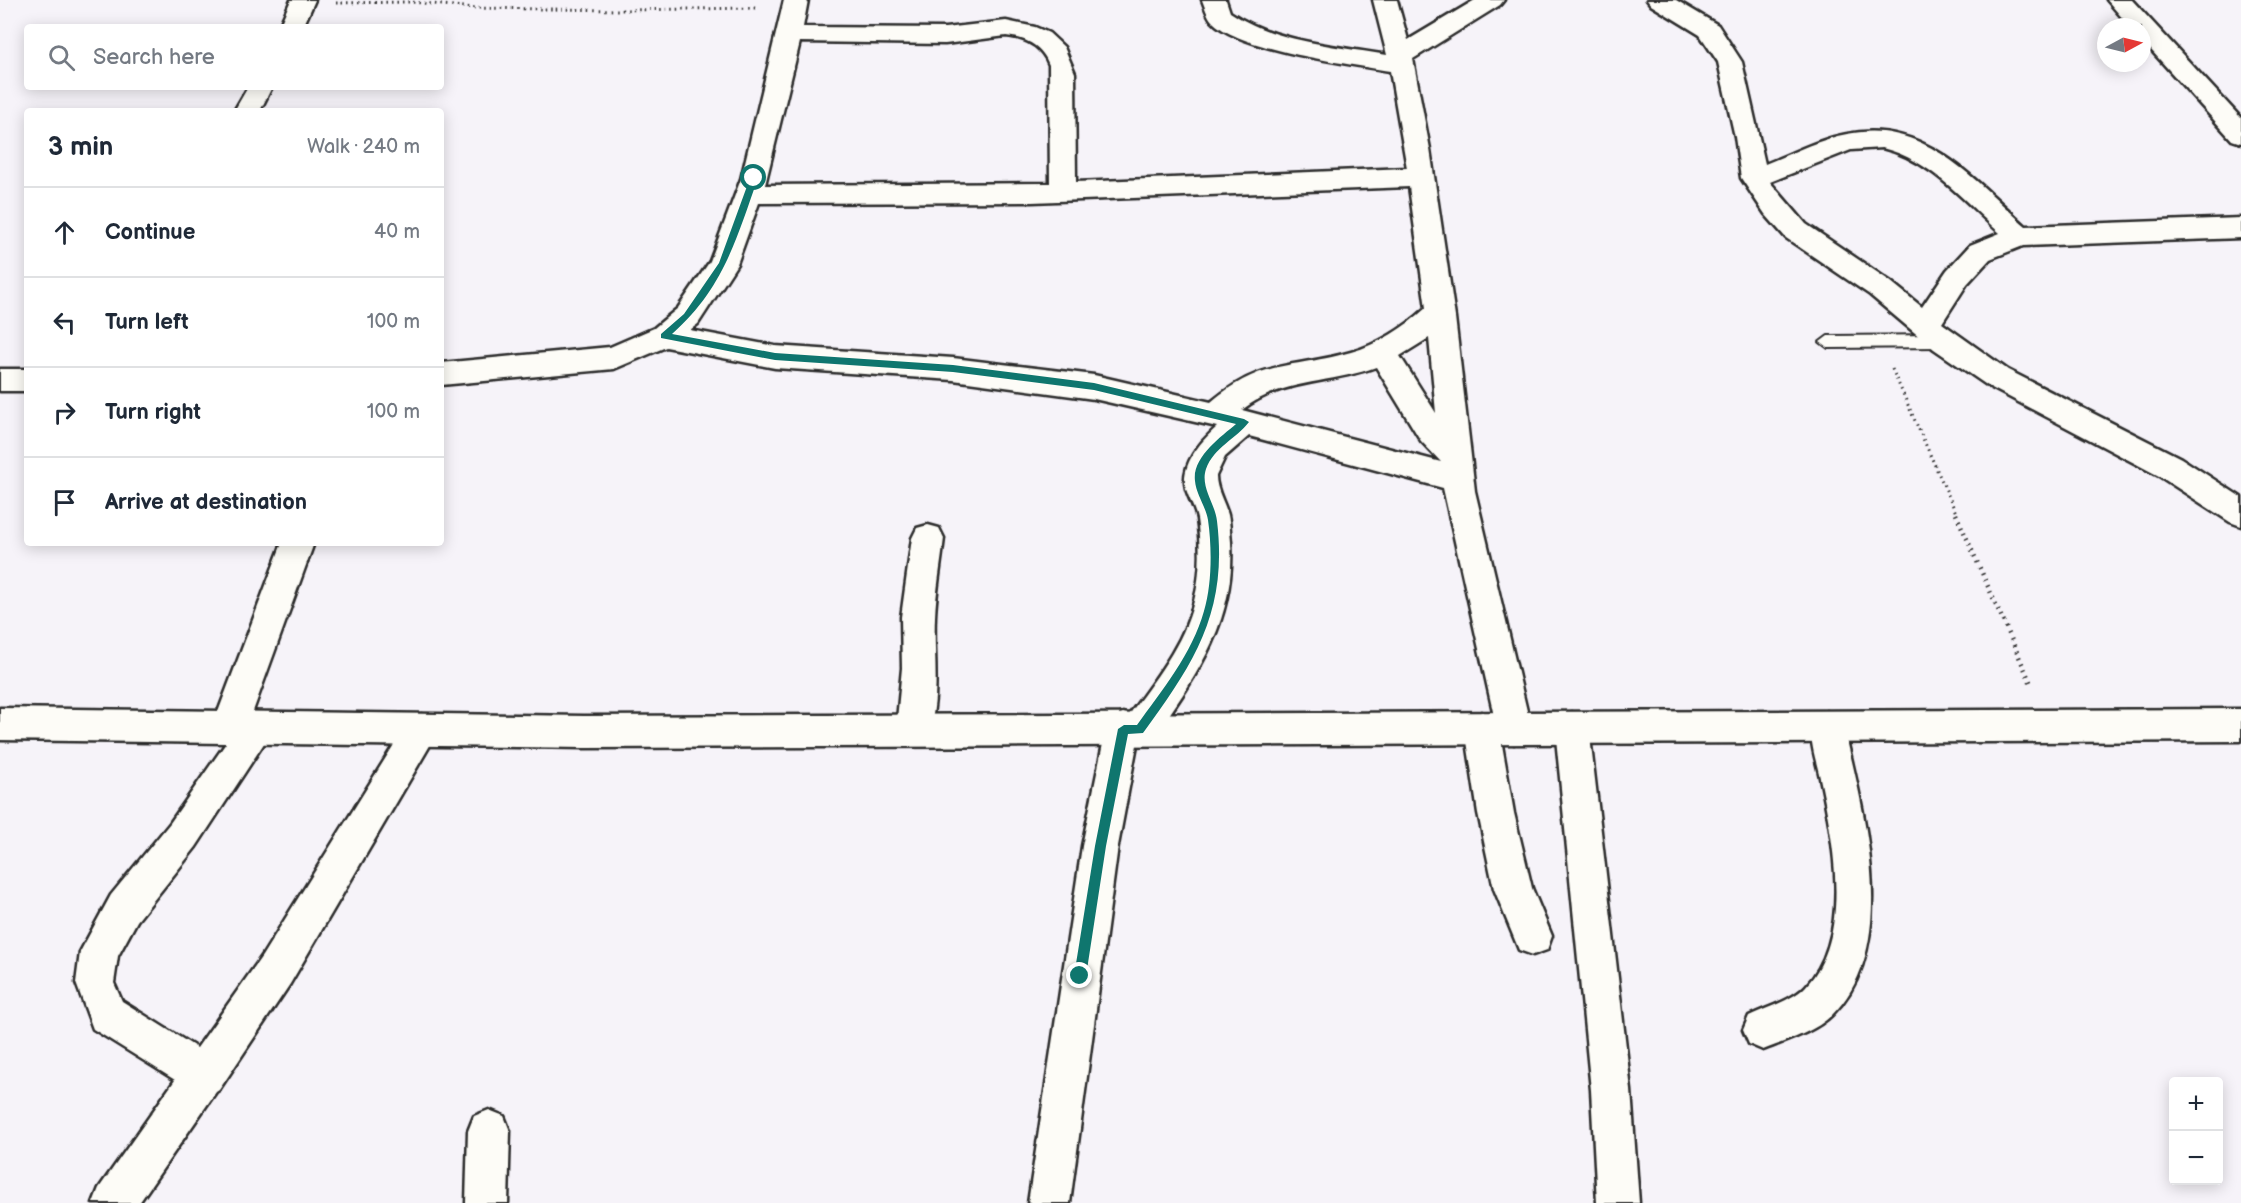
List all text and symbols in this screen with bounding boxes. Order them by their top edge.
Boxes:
north arrow [2097,18,2151,72]
search box [24,24,444,90]
icon: search [45,41,78,74]
text: Search here [93,44,215,71]
text: 3 min [48,132,113,163]
text: Walk · 240 m [307,135,420,159]
route start [740,164,766,190]
icon: ahead [48,216,81,249]
text: Continue [105,219,195,246]
text: 40 m [374,220,420,244]
icon: left [48,306,81,339]
text: Turn left [105,309,189,336]
text: 100 m [367,310,420,334]
icon: right [48,396,81,429]
text: Turn right [105,399,201,426]
text: 100 m [367,400,420,424]
icon: arrive [48,486,81,519]
text: Arrive at destination [105,489,307,516]
route end [1066,962,1092,988]
map controls [2169,1077,2223,1185]
button: + [2169,1077,2223,1131]
button: − [2169,1131,2223,1185]

